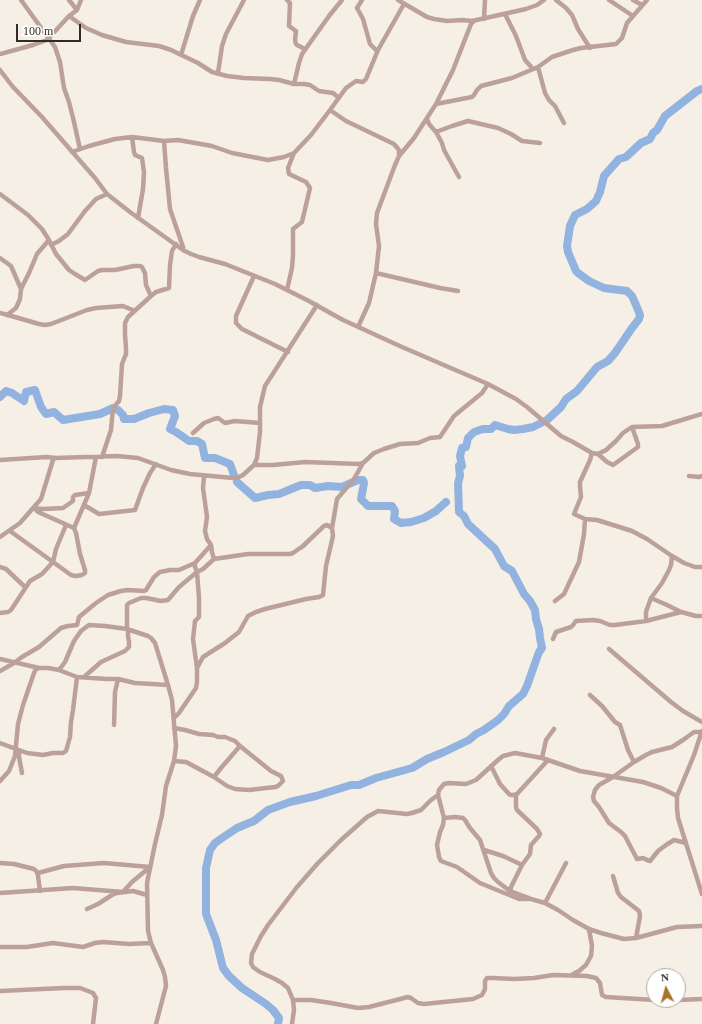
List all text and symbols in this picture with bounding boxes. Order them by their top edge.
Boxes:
scale bar [18,16,83,42]
text: 100 m [23,24,53,38]
north arrow [646,968,686,1008]
text: N [660,971,669,983]

